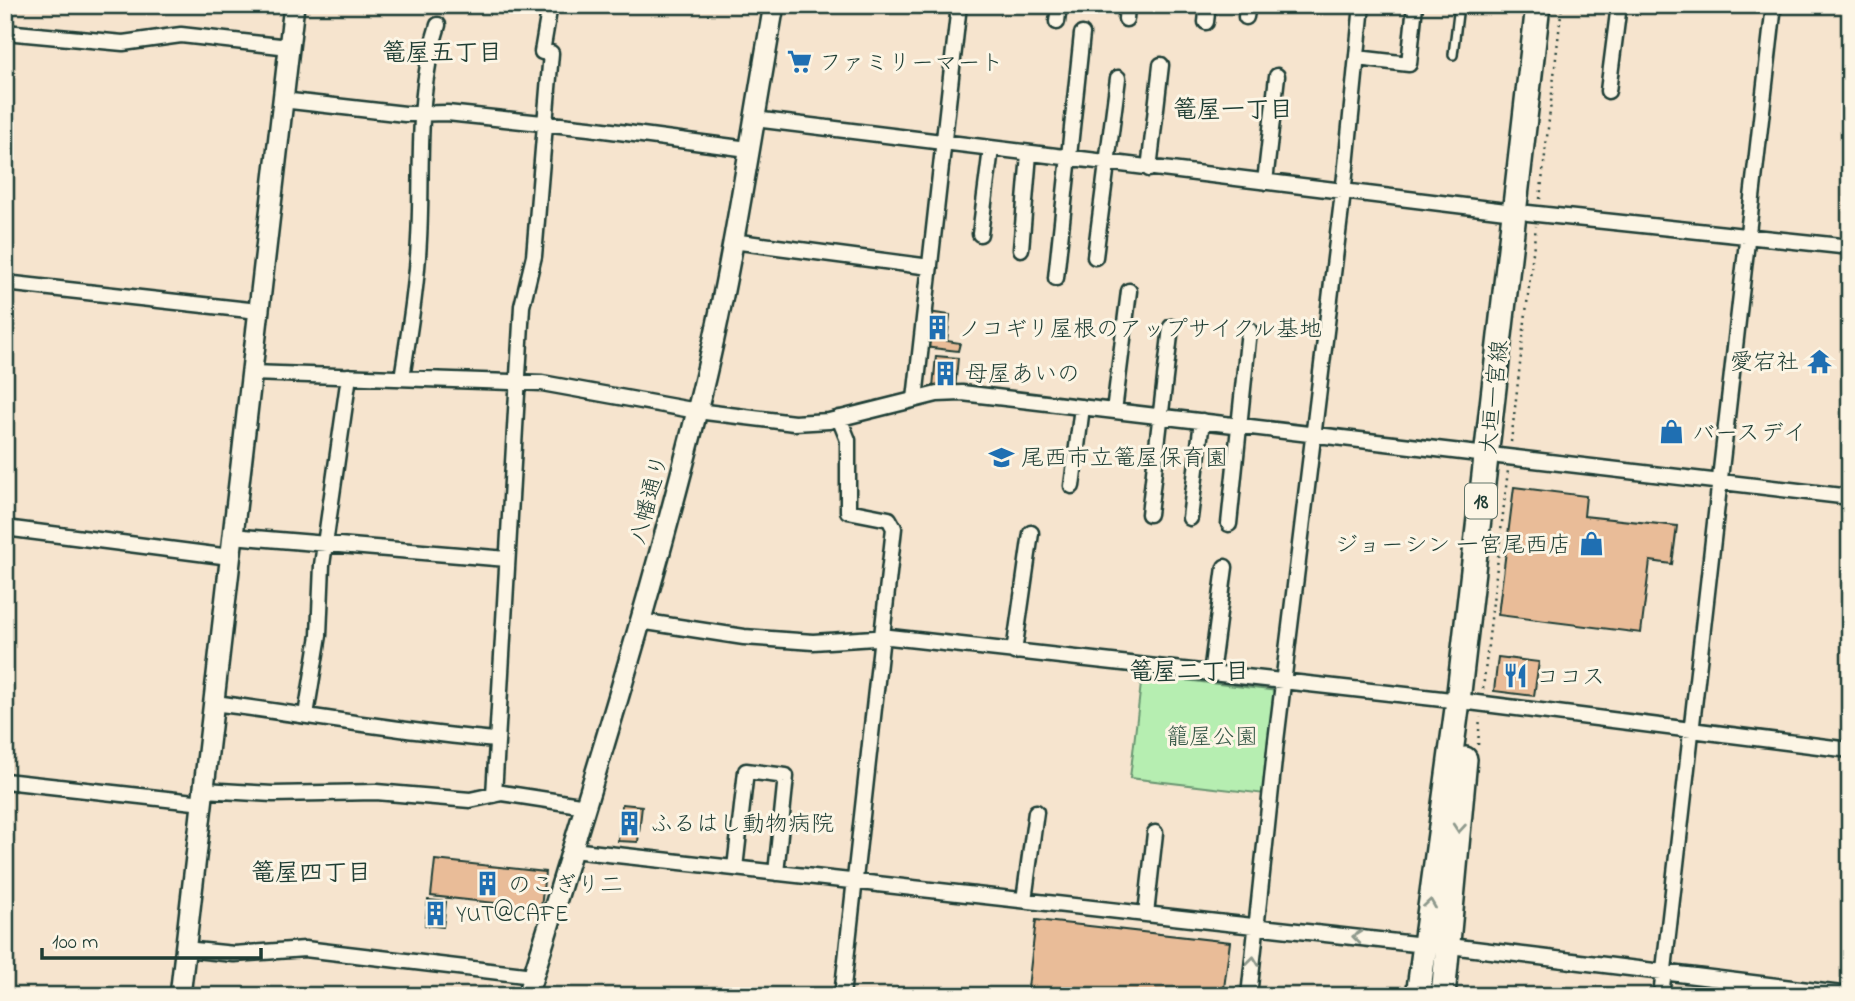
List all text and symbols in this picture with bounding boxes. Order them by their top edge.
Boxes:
district label: 篭屋五丁目 [382,37,502,72]
supermarket icon: ファミリーマート [785,48,813,76]
place label: ファミリーマート [819,48,1003,81]
district label: 篭屋一丁目 [1173,94,1293,129]
building icon: ノコギリ屋根のアップサイクル基地 [924,314,952,342]
place label: ノコギリ屋根のアップサイクル基地 [958,314,1322,347]
street label: 大垣一宮線 [1473,338,1518,456]
place label: 愛宕社 [1730,347,1799,380]
temple icon: 愛宕社 [1805,347,1833,375]
building icon: 母屋あいの [931,359,959,387]
place label: 母屋あいの [965,359,1080,392]
shop icon: バースデイ [1658,418,1686,446]
place label: バースデイ [1692,418,1806,451]
school or university icon: 尾西市立篭屋保育園 [987,443,1015,471]
place label: 尾西市立篭屋保育園 [1021,443,1228,476]
street label: 八幡通り [623,451,678,548]
road number: 18 [1465,484,1497,518]
place label: ジョーシン 一宮尾西店 [1335,530,1571,563]
shop icon: ジョーシン 一宮尾西店 [1577,530,1605,558]
district label: 篭屋二丁目 [1129,656,1249,691]
restaurant icon: ココス [1502,662,1530,690]
place label: ココス [1536,662,1605,695]
park label: 籠屋公園 [1166,722,1258,755]
building icon: ふるはし動物病院 [616,809,644,837]
place label: ふるはし動物病院 [650,809,834,842]
one-way arrow [1452,823,1467,834]
district label: 篭屋四丁目 [251,857,371,892]
building icon: のこぎり二 [474,870,502,898]
place label: のこぎり二 [508,870,623,903]
one-way arrow [1422,898,1437,910]
building icon: YUT@CAFE [422,899,450,927]
place label: YUT@CAFE [456,899,569,932]
scale bar [42,917,261,961]
text: 100 m [52,928,98,958]
one-way arrow [1351,930,1362,945]
one-way arrow [1245,955,1260,966]

